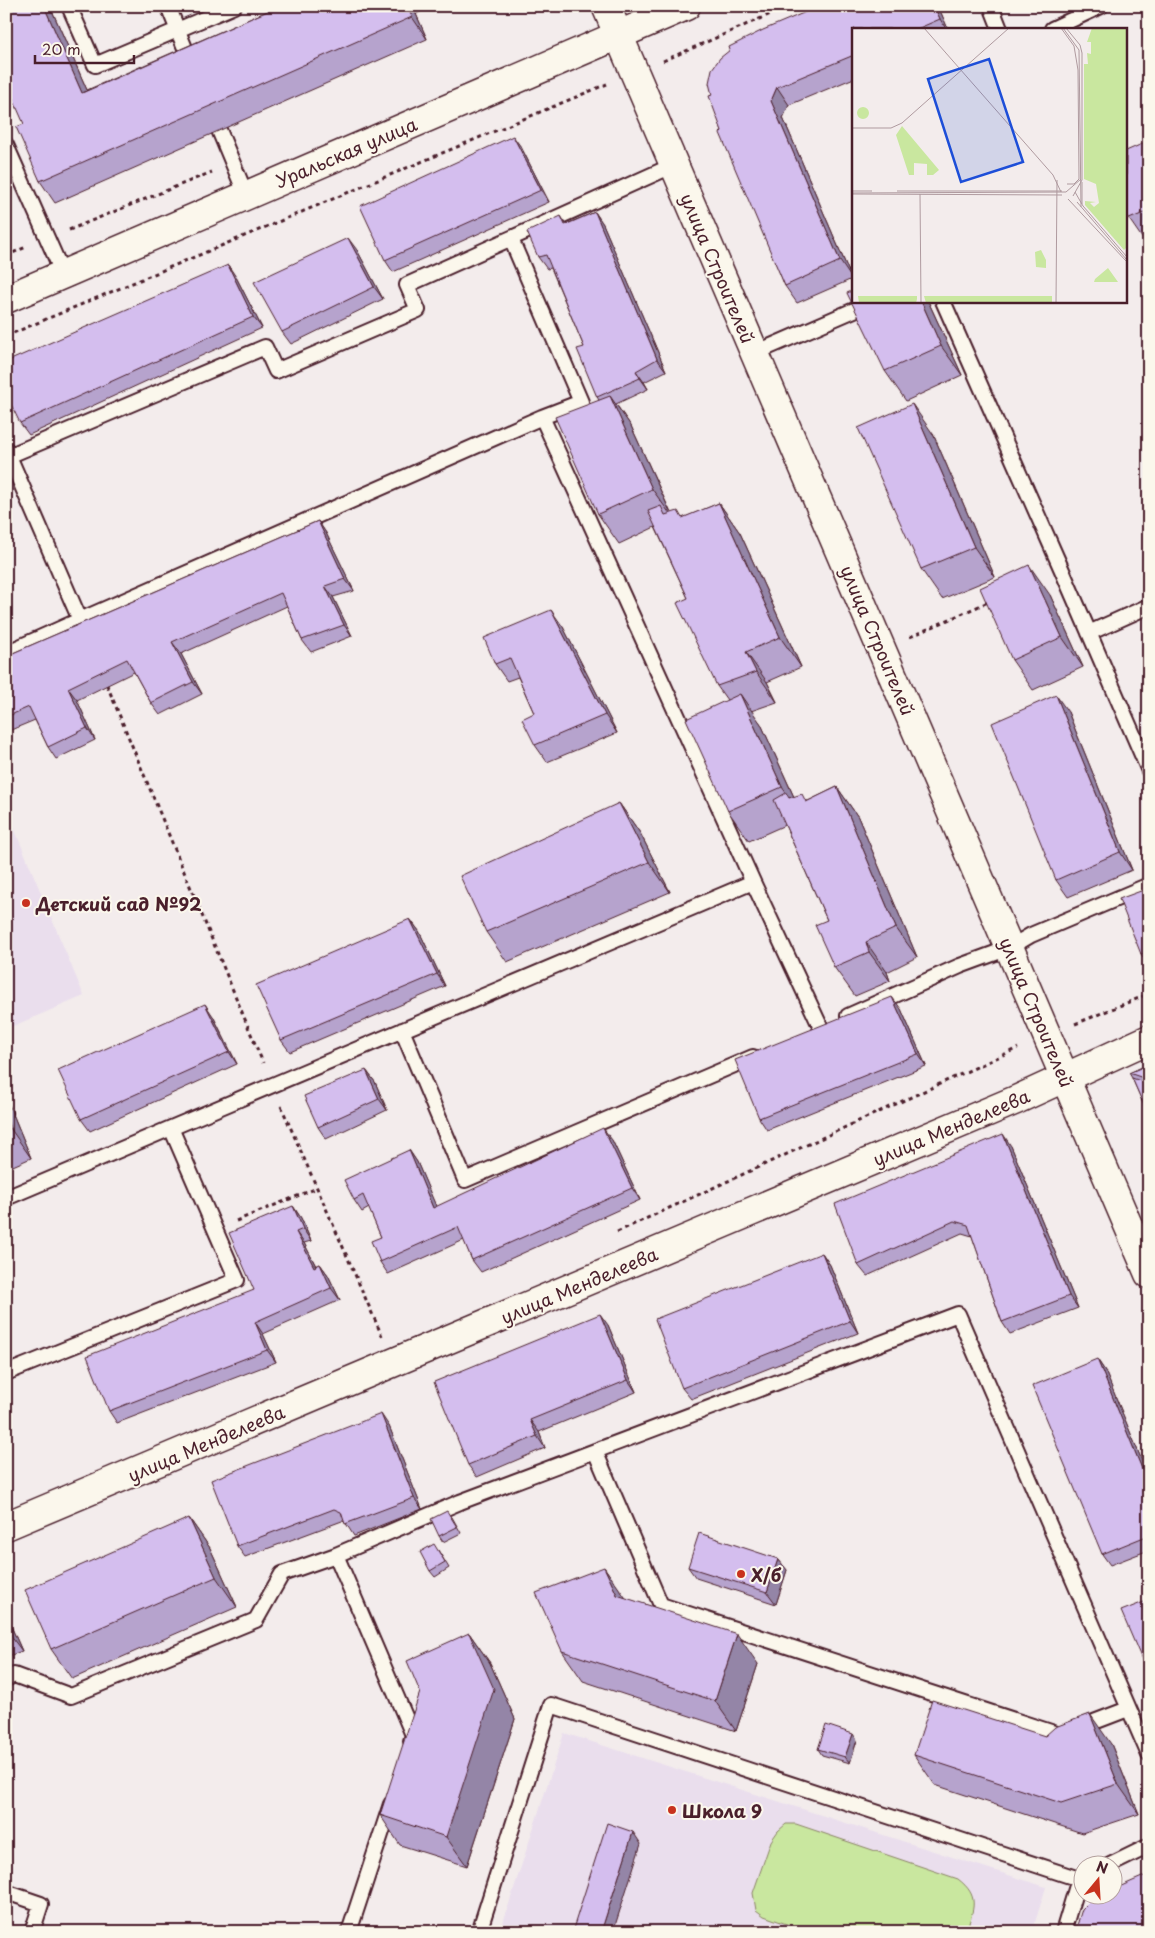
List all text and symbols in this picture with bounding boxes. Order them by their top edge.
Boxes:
inset map [852,28,1128,302]
scale bar [35,32,134,64]
text: 20 m [42,37,81,60]
street label: Уральская улица [271,110,422,194]
street label: улица Строителей [674,189,762,347]
street label: улица Строителей [834,561,922,719]
place label: Детский сад №92 [35,890,202,917]
marker: Детский сад №92 [20,897,32,909]
street label: улица Строителей [993,933,1081,1091]
street label: улица Менделеева [868,1081,1034,1172]
street label: улица Менделеева [496,1239,662,1330]
street label: улица Менделеева [123,1397,289,1488]
place label: Х/б [750,1561,781,1588]
marker: Х/б [735,1568,747,1580]
place label: Школа 9 [682,1797,762,1824]
marker: Школа 9 [666,1804,678,1816]
text: N [1094,1855,1111,1879]
north arrow [1072,1856,1122,1906]

